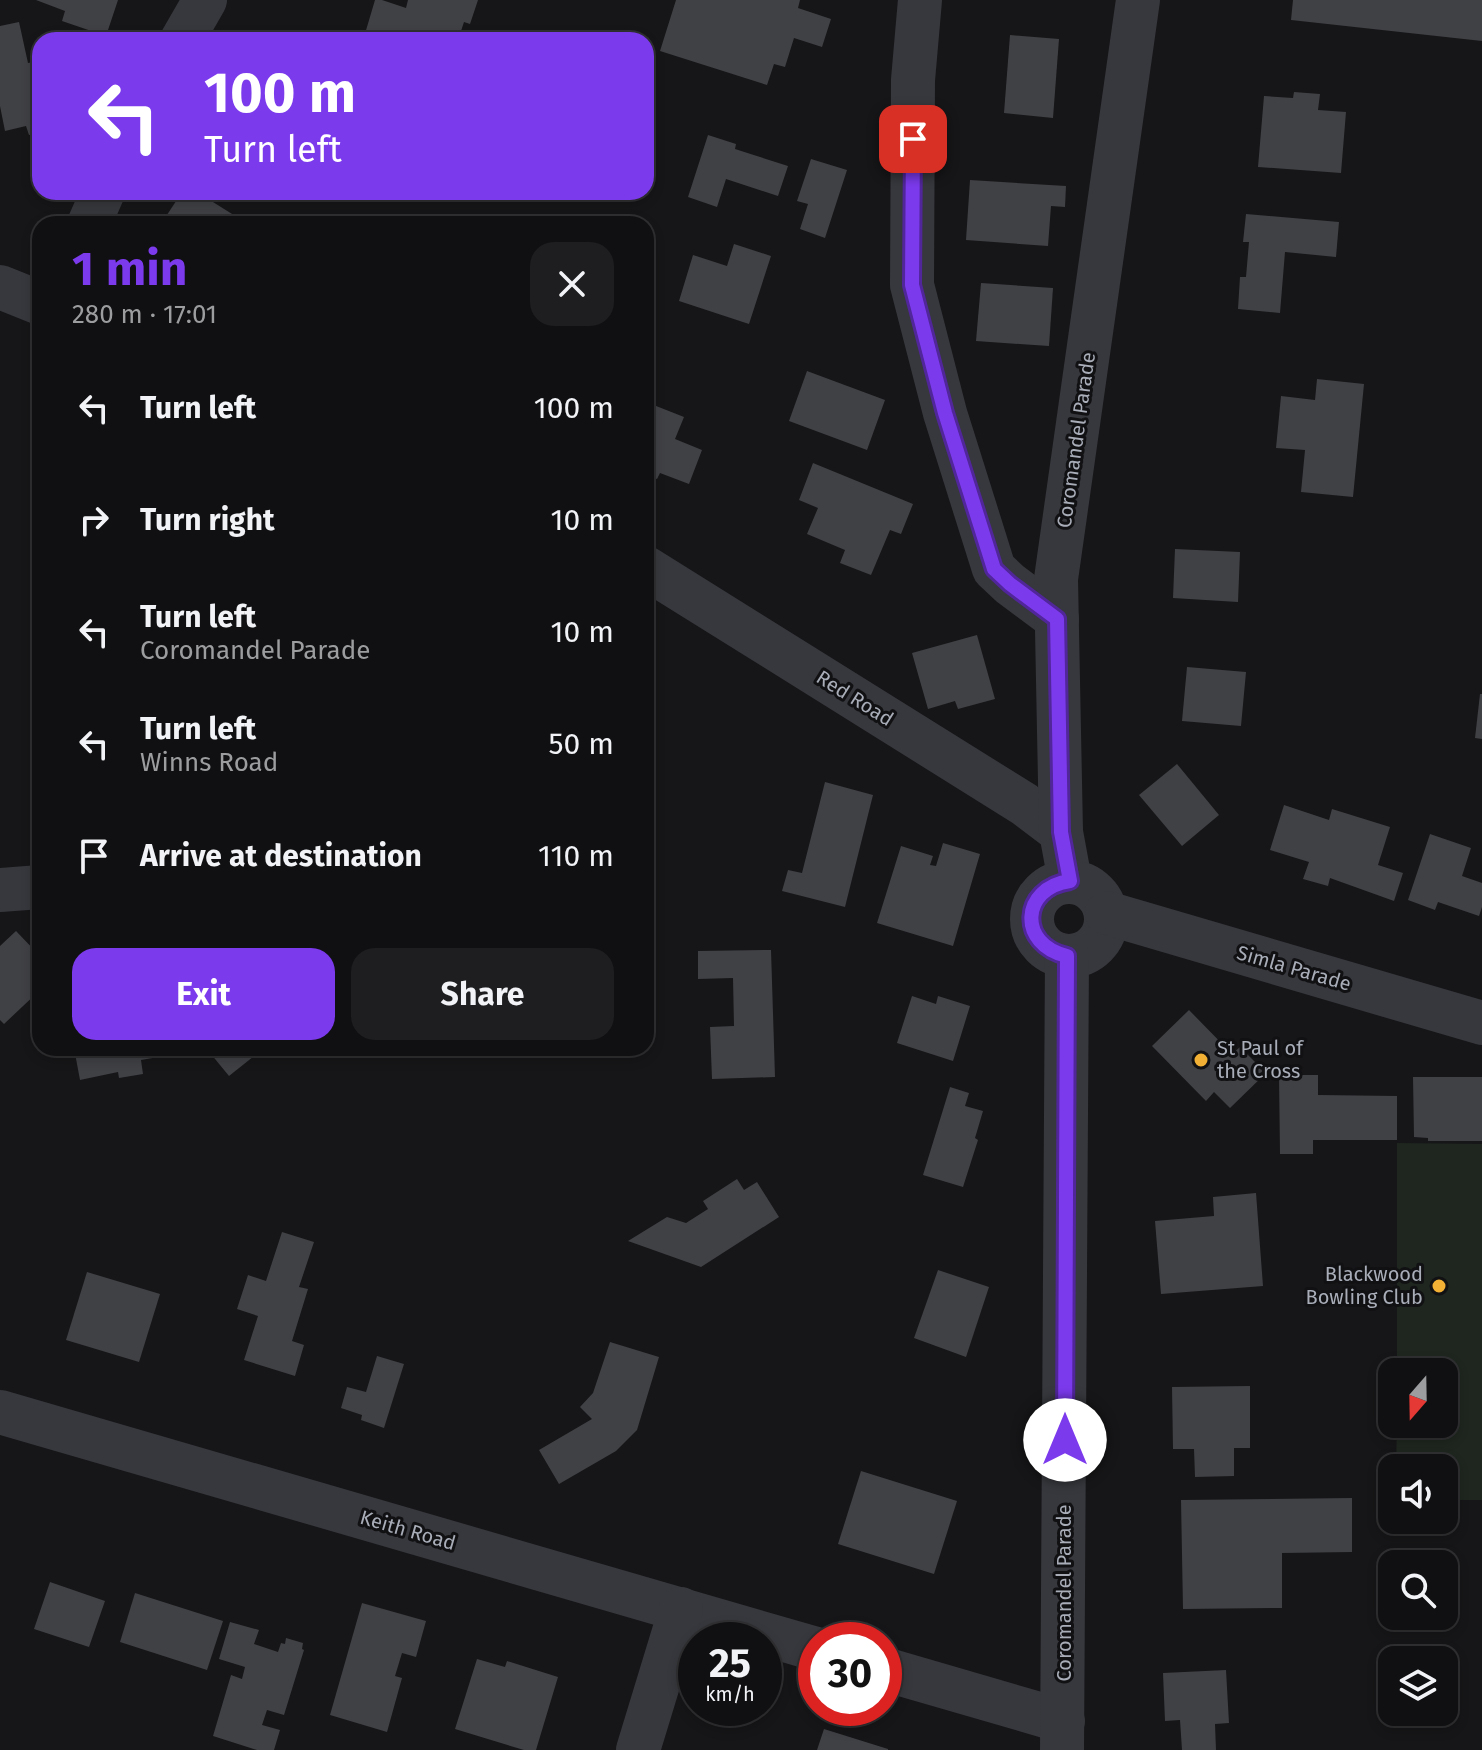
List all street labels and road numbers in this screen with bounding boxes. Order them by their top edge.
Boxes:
street label: Coromandel Parade [1052,351,1100,529]
street label: Red Road [812,665,898,731]
street label: Simla Parade [1234,940,1354,996]
street label: Coromandel Parade [1052,1504,1076,1682]
street label: Keith Road [357,1505,459,1555]

